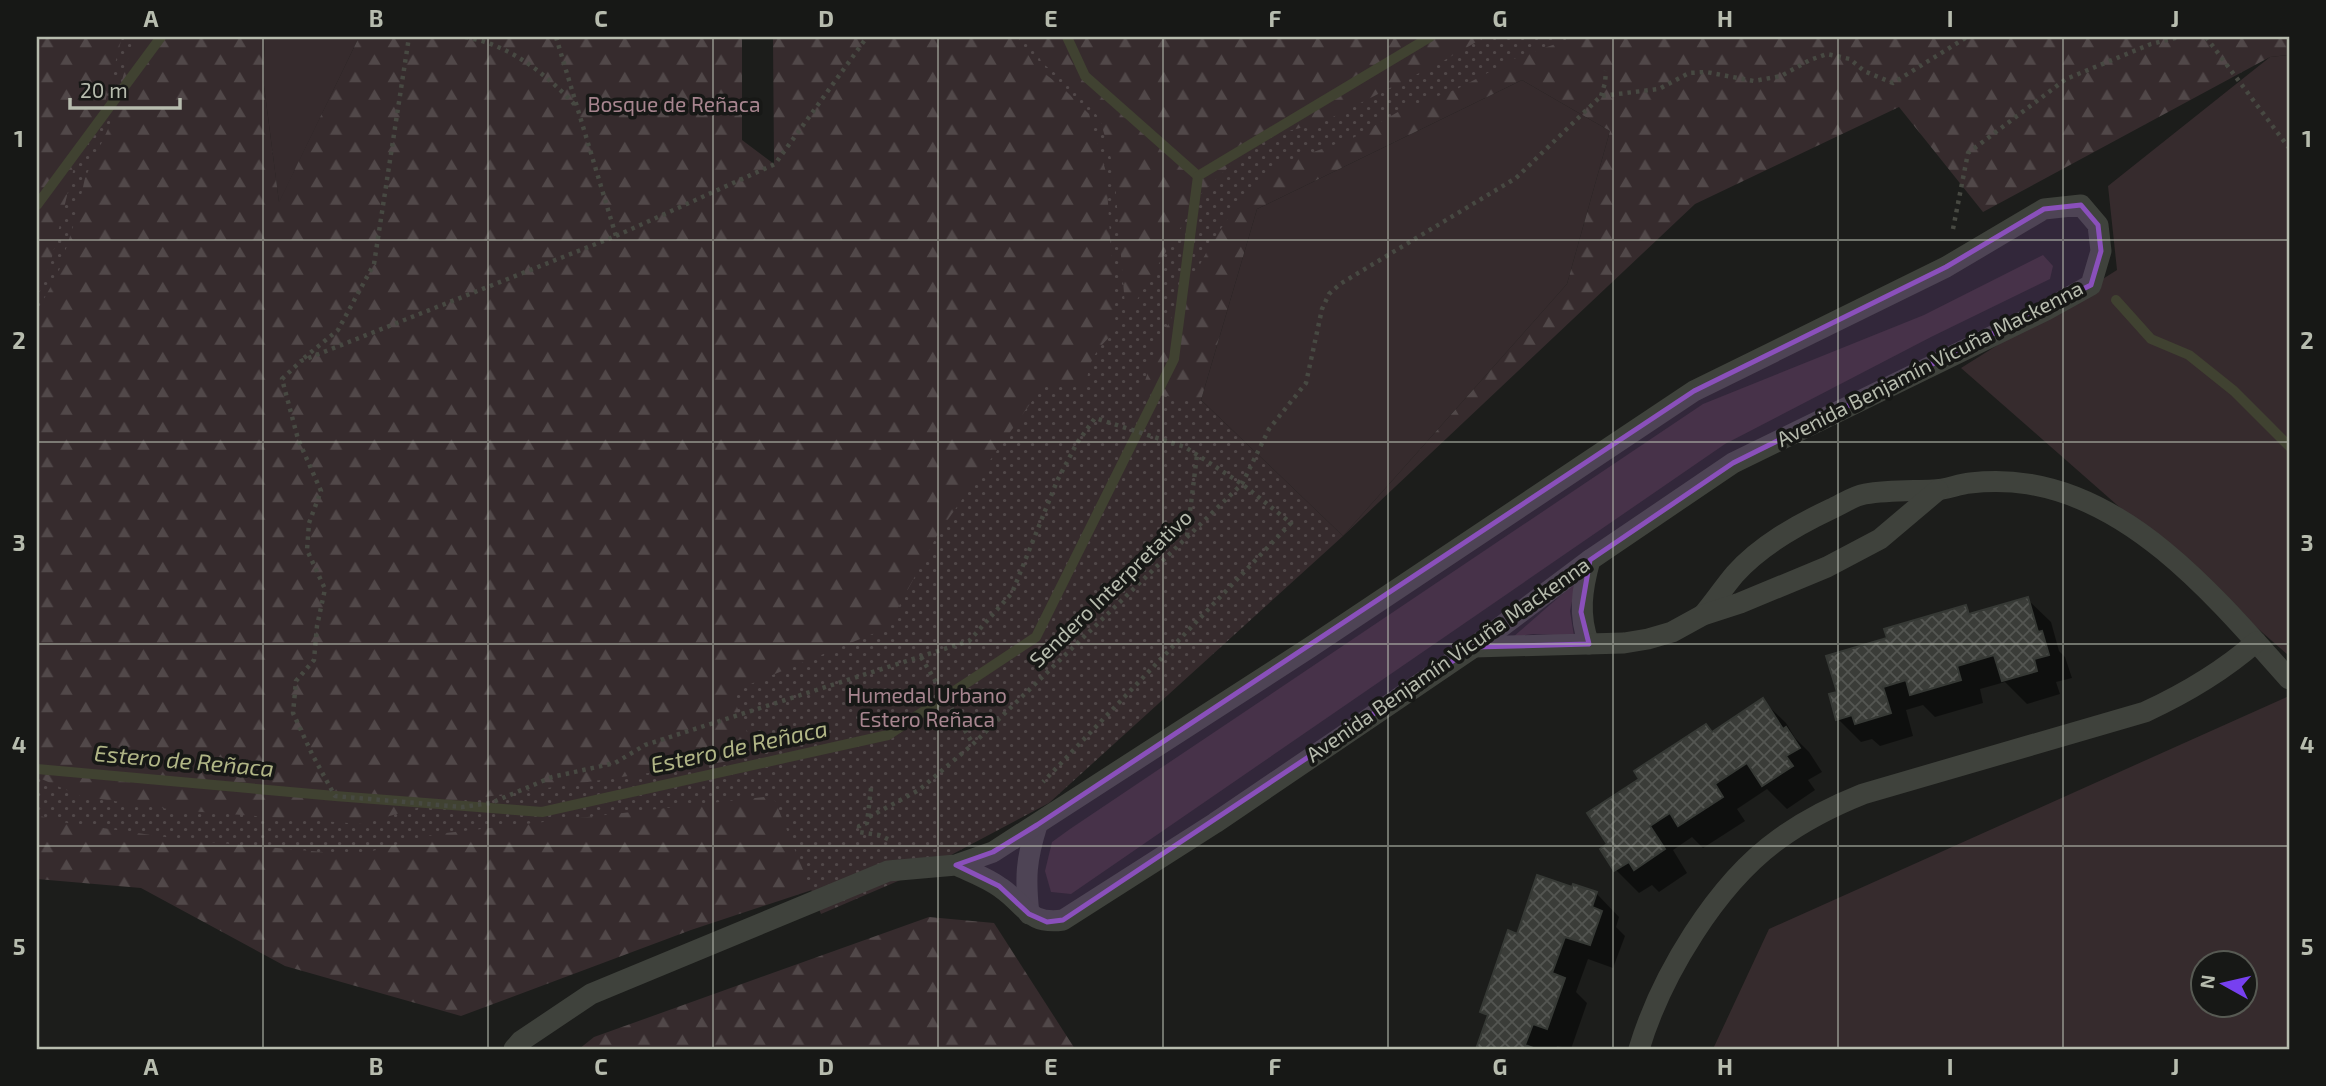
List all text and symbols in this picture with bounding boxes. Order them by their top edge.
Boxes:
text: A [143,4,159,32]
text: B [369,4,383,32]
text: C [594,4,608,32]
text: D [818,4,834,32]
text: E [1044,4,1058,32]
text: F [1269,4,1282,32]
text: G [1493,4,1507,32]
text: H [1717,4,1733,32]
text: I [1947,4,1953,32]
text: J [2171,4,2179,32]
scale bar [70,66,180,110]
text: 20 m [80,77,128,102]
park label: Bosque de Reñaca [587,91,761,116]
text: 1 [14,124,24,152]
text: 1 [2302,124,2312,152]
street label: Avenida Benjamín Vicuña Mackenna [1772,274,2087,452]
text: 2 [12,326,26,354]
text: 2 [2300,326,2314,354]
street label: Sendero Interpretativo [1024,504,1196,672]
text: 3 [12,528,26,556]
text: 3 [2300,528,2314,556]
street label: Avenida Benjamín Vicuña Mackenna [1301,551,1594,767]
park label: Humedal Urbano Estero Reñaca [847,682,1007,731]
water label: Estero de Reñaca [648,714,830,778]
text: 4 [12,730,26,758]
text: 4 [2300,730,2314,758]
water label: Estero de Reñaca [93,738,275,782]
text: 5 [13,932,25,960]
text: 5 [2301,932,2313,960]
north arrow [2190,950,2260,1020]
text: N [2194,973,2219,990]
text: A [143,1052,159,1080]
text: B [369,1052,383,1080]
text: C [594,1052,608,1080]
text: D [818,1052,834,1080]
text: E [1044,1052,1058,1080]
text: F [1269,1052,1282,1080]
text: G [1493,1052,1507,1080]
text: H [1717,1052,1733,1080]
text: I [1947,1052,1953,1080]
text: J [2171,1052,2179,1080]

